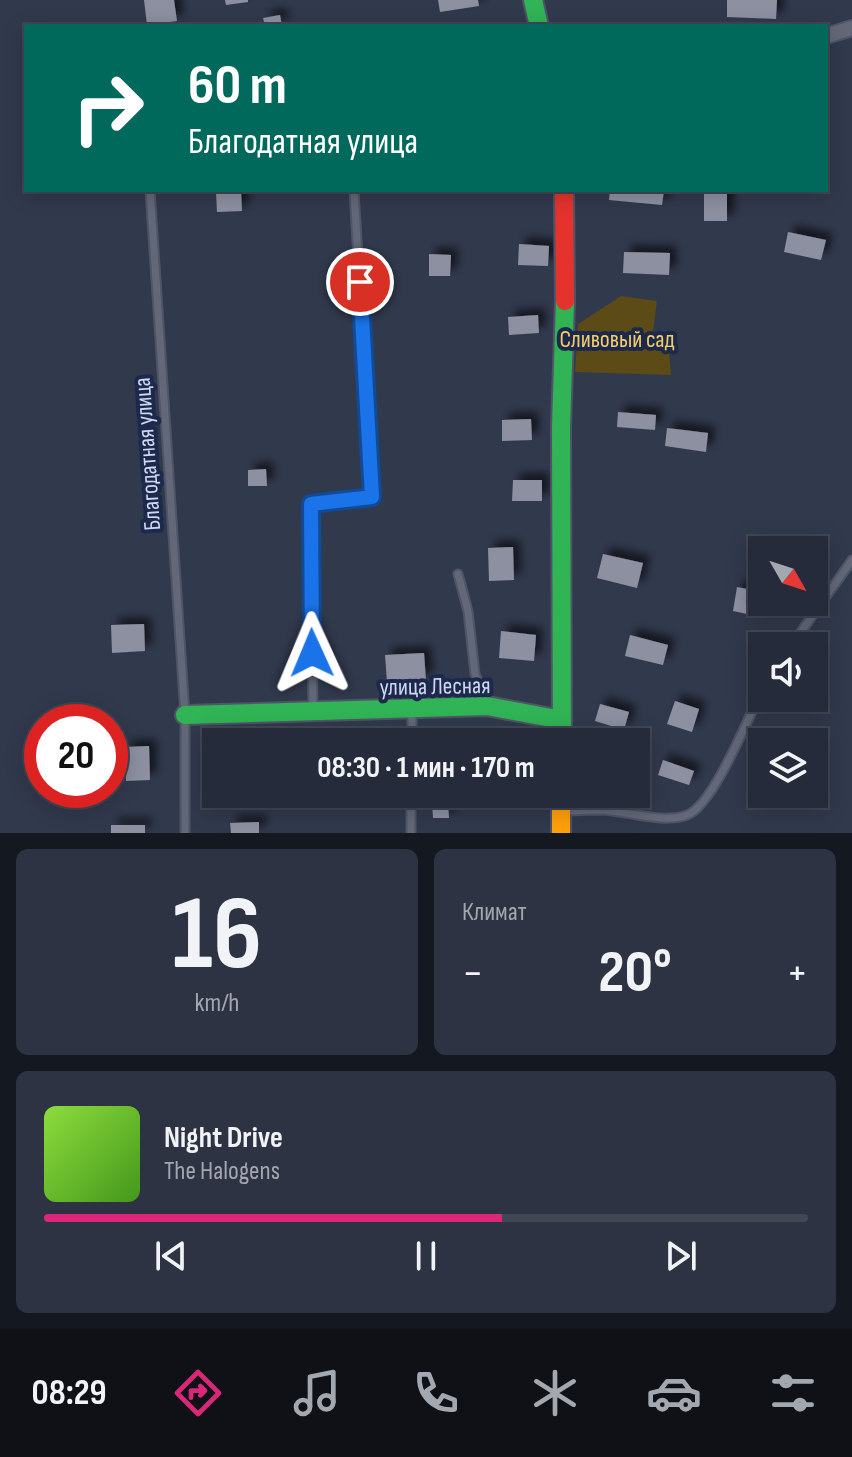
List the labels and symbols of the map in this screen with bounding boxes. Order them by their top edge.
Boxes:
pin [326,248,394,316]
park label: Сливовый сад [559,325,675,354]
street label: Благодатная улица [128,376,167,532]
north arrow [748,536,828,616]
position arrow [270,611,354,695]
street label: улица Лесная [379,671,491,702]
speed limit sign: 20 [24,704,128,808]

